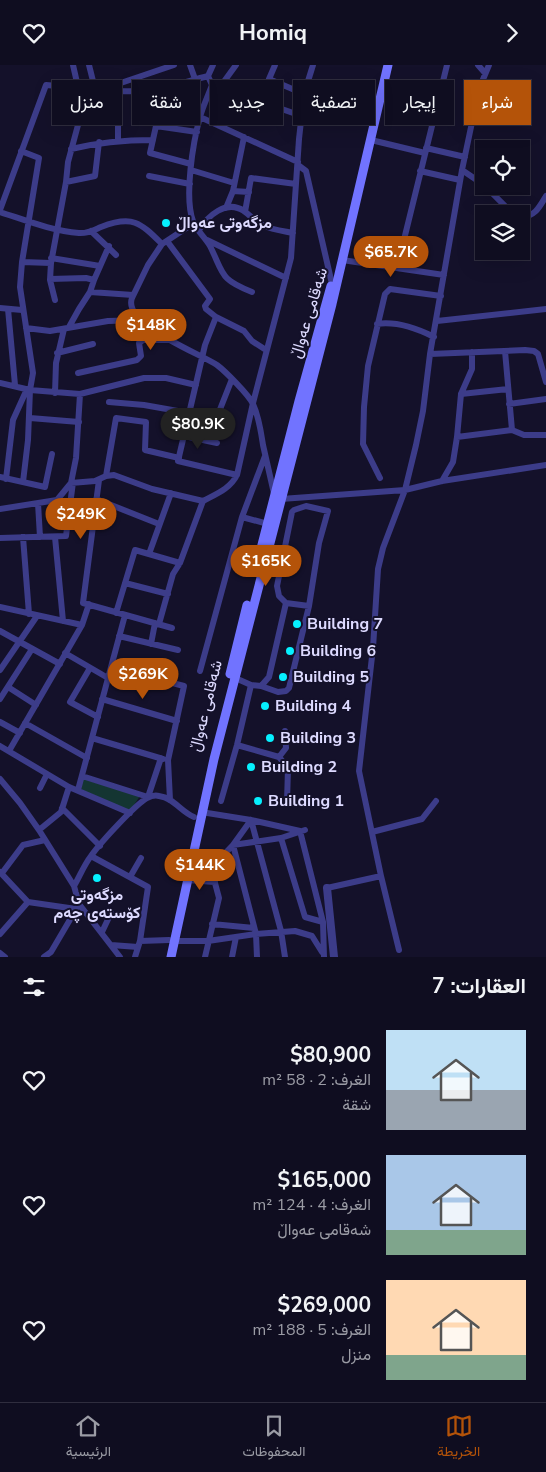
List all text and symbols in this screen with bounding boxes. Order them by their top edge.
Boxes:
text: Homiq [239,18,307,48]
icon: heart [20,19,48,47]
icon: forward [498,19,526,47]
chip: منزل [52,80,122,125]
chip: شقة [132,80,200,125]
chip: جديد [210,80,283,125]
chip: تصفية [293,80,375,125]
chip: إيجار [385,80,454,125]
chip: شراء [464,80,531,125]
map controls [475,140,530,260]
button: locate [475,140,530,195]
button: layers [475,205,530,260]
place label: مزگەوتی عەواڵ [176,212,272,234]
marker: مزگەوتی عەواڵ [160,217,172,229]
pin: $65.7K [350,235,432,278]
text: $65.7K [365,241,418,263]
street label: شەقامی عەواڵ [285,265,333,361]
pin: $148K [116,309,186,351]
text: $148K [126,314,176,336]
pin: $80.9K [157,407,239,450]
text: $80.9K [172,413,225,435]
pin: $249K [46,497,116,540]
text: $249K [56,503,106,525]
pin: $165K [231,545,301,587]
text: $165K [241,550,291,572]
place label: Building 7 [307,613,383,635]
marker: Building 7 [291,618,303,630]
place label: Building 6 [300,640,376,662]
marker: Building 6 [284,645,296,657]
pin: $269K [108,657,178,700]
street label: شەقامی عەواڵ [184,658,228,754]
text: $269K [118,663,168,685]
place label: Building 5 [293,666,369,688]
marker: Building 5 [277,671,289,683]
place label: Building 4 [275,695,351,717]
marker: Building 4 [259,700,271,712]
place label: Building 3 [280,727,356,749]
marker: Building 3 [264,732,276,744]
place label: Building 2 [261,756,337,778]
marker: Building 2 [245,761,257,773]
place label: Building 1 [268,790,344,812]
marker: Building 1 [252,795,264,807]
pin: $144K [165,849,235,891]
text: $144K [175,854,225,876]
marker: مزگه‌وتی کۆستەی چەم [91,872,103,884]
place label: مزگه‌وتی کۆستەی چەم [54,884,140,924]
text: العقارات: 7 [432,972,526,1000]
icon: filters [20,973,48,1001]
text: $80,900 [290,1041,371,1069]
icon: home [426,1050,486,1110]
icon: heart [20,1066,48,1094]
text: الغرف: 2 · 58 m² [262,1069,371,1091]
text: شقة [342,1094,371,1116]
text: $165,000 [278,1166,371,1194]
icon: home [426,1175,486,1235]
icon: heart [20,1191,48,1219]
text: الغرف: 4 · 124 m² [253,1194,371,1216]
text: شەقامی عەواڵ [278,1219,371,1241]
text: $269,000 [278,1291,371,1319]
icon: home [426,1300,486,1360]
icon: heart [20,1316,48,1344]
text: الغرف: 5 · 188 m² [253,1319,371,1341]
text: منزل [341,1344,371,1366]
tab: الرئيسية [66,1412,111,1464]
tab: المحفوظات [242,1412,306,1464]
tab: الخريطة [437,1412,480,1464]

